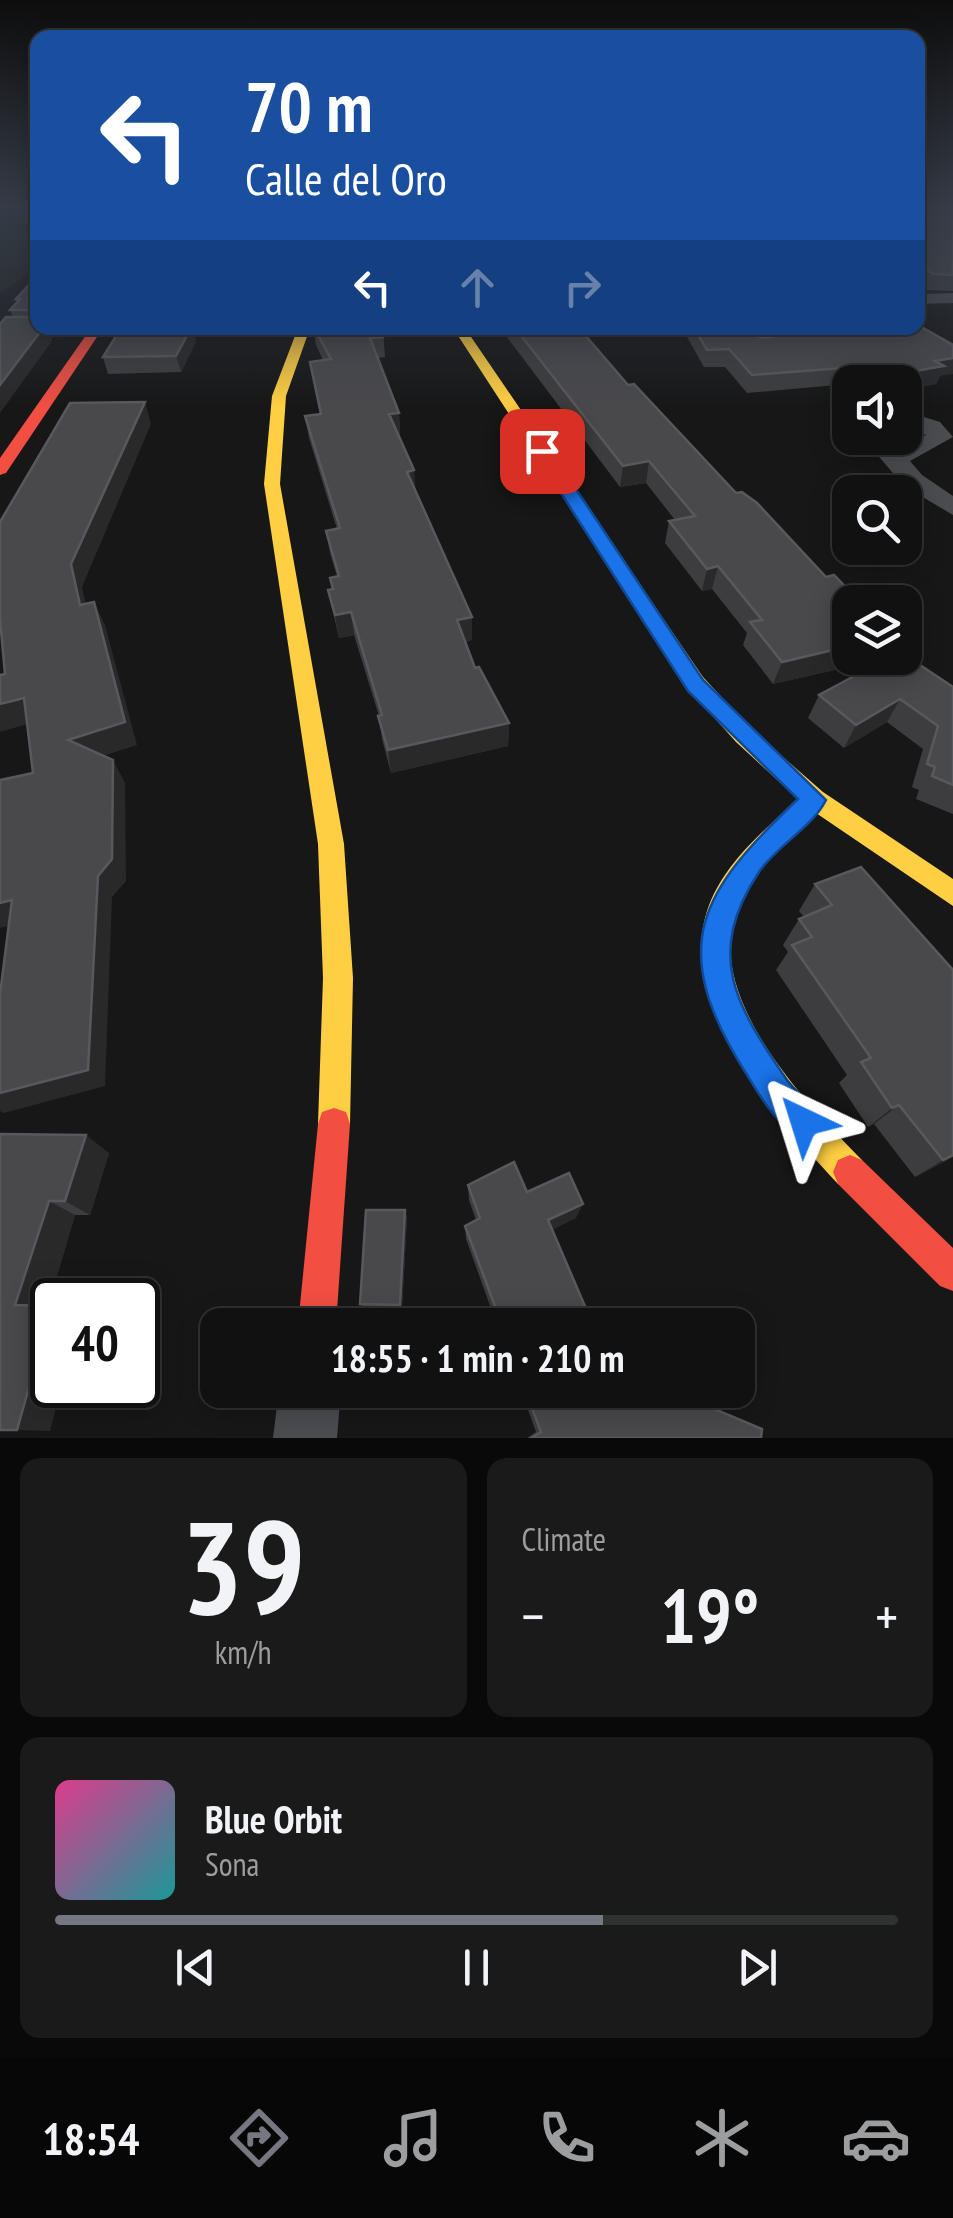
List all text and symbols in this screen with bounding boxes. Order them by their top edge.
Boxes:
text: 70 m [245,61,373,151]
icon: left [80,70,210,200]
text: Calle del Oro [245,149,447,207]
icon: left [345,260,400,315]
icon: ahead [450,260,505,315]
icon: right [555,260,610,315]
map controls [832,365,922,675]
button: sound [832,365,922,455]
pin [500,409,585,494]
icon: arrive [515,424,570,479]
button: search [832,475,922,565]
button: layers [832,585,922,675]
position arrow [752,1070,856,1174]
speed limit sign: 40 [30,1278,160,1408]
text: 18:55 · 1 min · 210 m [331,1333,624,1382]
text: 39 [181,1482,305,1650]
text: Climate [522,1518,606,1560]
text: 19° [660,1567,759,1664]
text: − [522,1580,544,1651]
text: + [875,1580,898,1651]
text: km/h [215,1631,272,1673]
text: Blue Orbit [205,1794,342,1843]
text: Sona [205,1843,259,1885]
icon: previous [168,1940,223,1995]
icon: pause [449,1940,504,1995]
icon: next [730,1940,785,1995]
icon: directions [224,2103,294,2173]
icon: music [378,2103,448,2173]
icon: phone [532,2103,602,2173]
icon: climate [687,2103,757,2173]
icon: car [841,2103,911,2173]
text: 18:54 [42,2109,139,2167]

